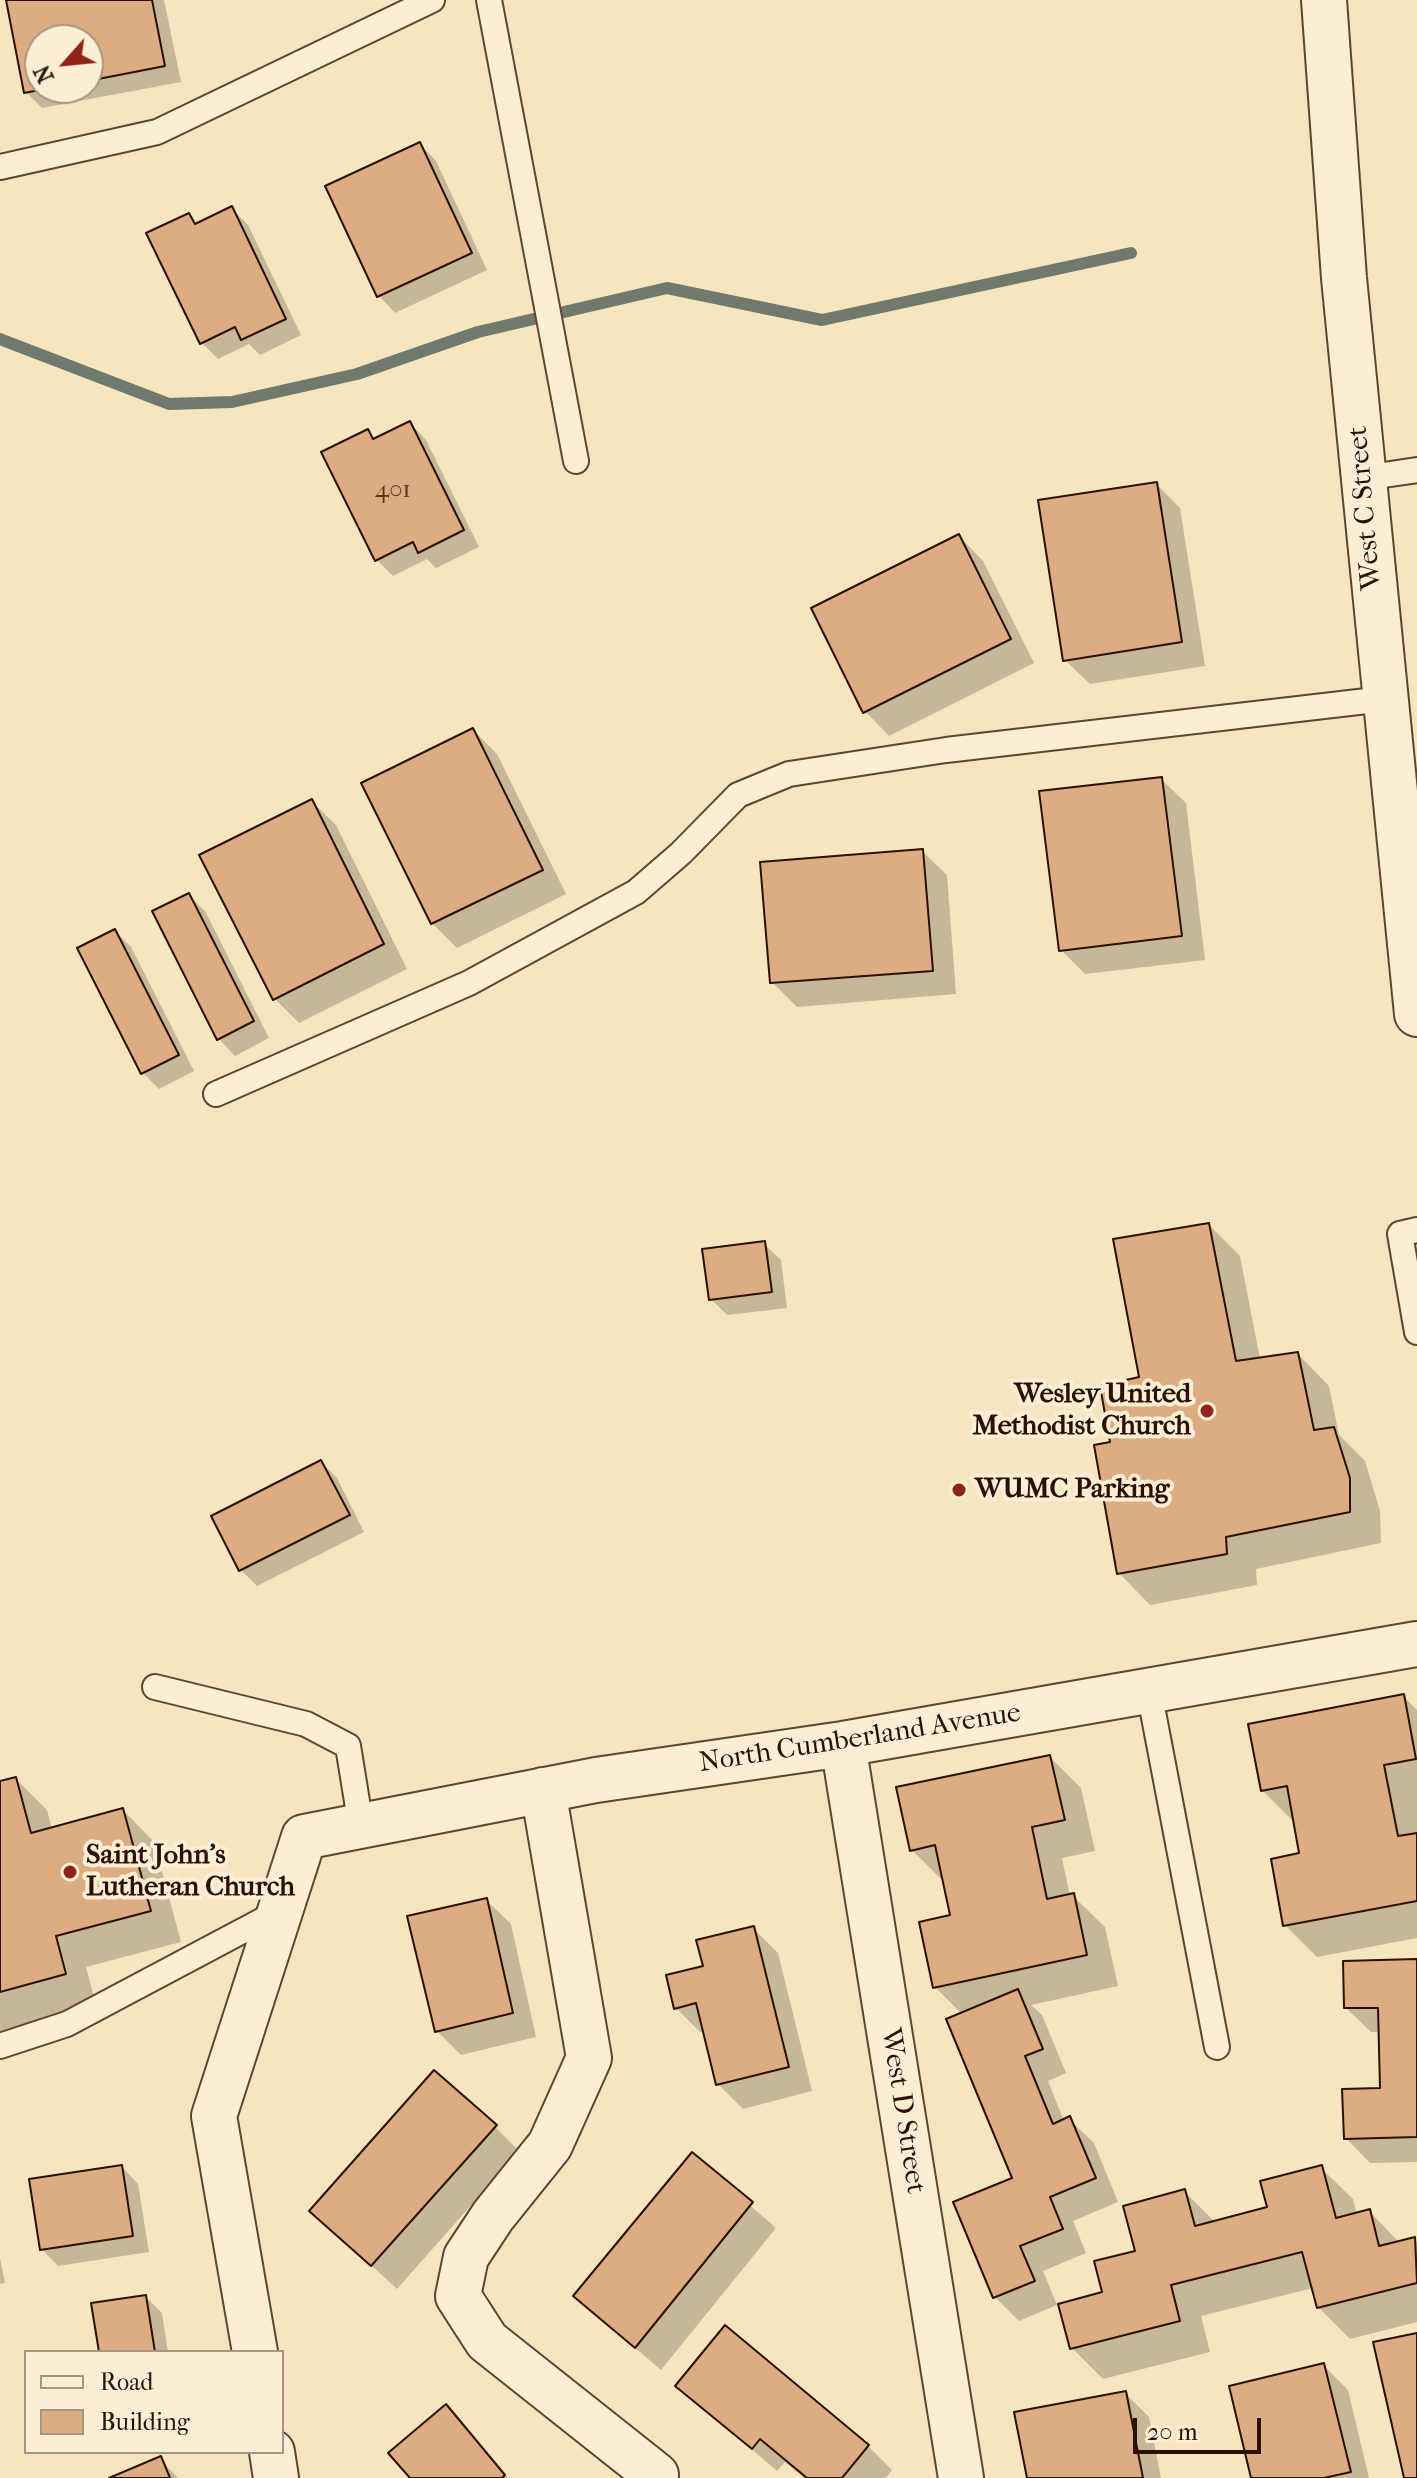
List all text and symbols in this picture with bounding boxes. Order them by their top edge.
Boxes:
north arrow [24,24,104,104]
text: N [29,61,60,87]
street label: West C Street [1342,425,1390,591]
house number: 401 [375,477,411,505]
place label: Wesley United Methodist Church [972,1378,1191,1444]
marker: Wesley United Methodist Church [1198,1402,1216,1420]
place label: WUMC Parking [975,1473,1170,1507]
marker: WUMC Parking [950,1481,968,1499]
street label: North Cumberland Avenue [697,1697,1023,1781]
place label: Saint John's Lutheran Church [86,1839,295,1905]
marker: Saint John's Lutheran Church [61,1863,79,1881]
street label: West D Street [872,2026,932,2196]
legend [24,2350,284,2454]
text: Road [100,2368,153,2396]
scale bar [1137,2402,1265,2452]
text: Building [100,2408,190,2436]
text: 20 m [1147,2418,1198,2446]

